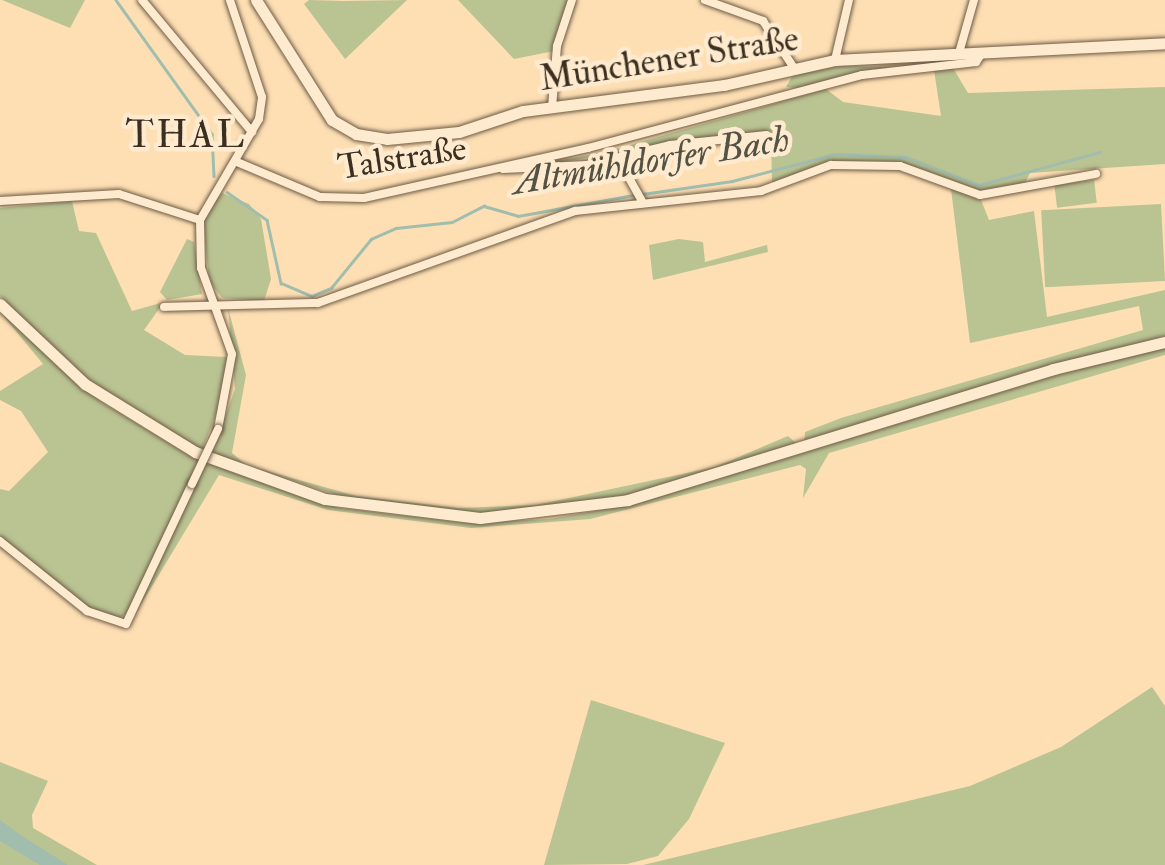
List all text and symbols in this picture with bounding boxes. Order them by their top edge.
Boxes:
street label: Münchener Straße [537,18,801,100]
district label: THAL [125,113,247,159]
water label: Altmühldorfer Bach [509,117,793,205]
street label: Talstraße [335,127,469,189]

